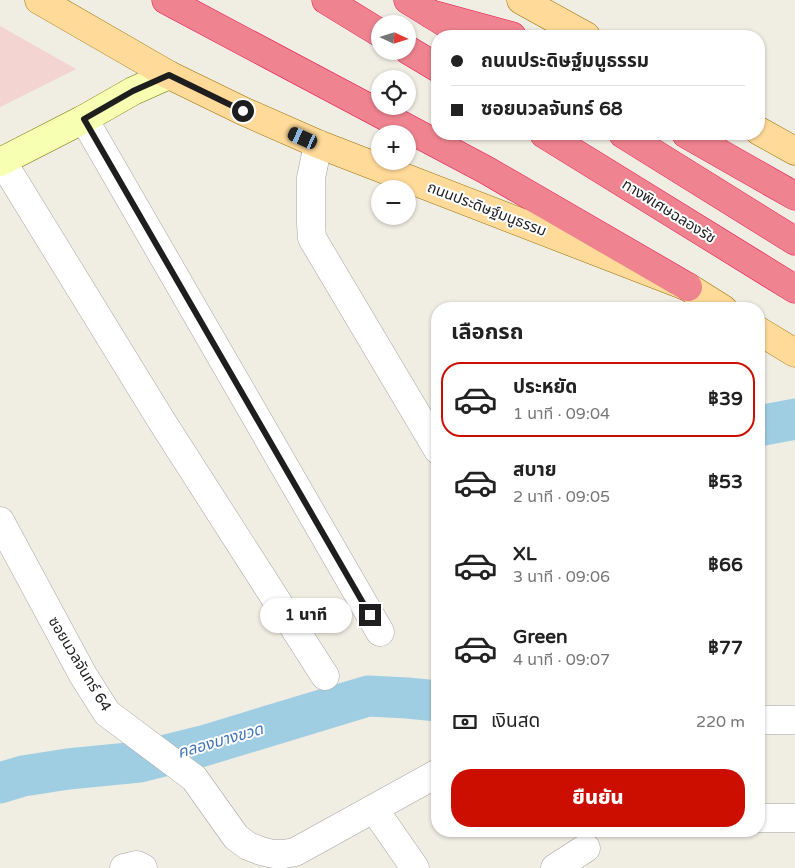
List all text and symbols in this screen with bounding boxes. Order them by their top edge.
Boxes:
north arrow [371,15,416,60]
map controls [371,15,416,225]
text: ถนนประดิษฐ์มนูธรรม [481,50,649,72]
button: locate [371,70,416,115]
text: ซอยนวลจันทร์ 68 [481,98,623,120]
route start [232,100,254,122]
car [286,125,319,151]
button: + [371,125,416,170]
street label: ทางพิเศษฉลองรัช [619,175,719,247]
street label: ถนนประดิษฐ์มนูธรรม [425,178,549,240]
button: − [371,180,416,225]
text: เลือกรถ [451,319,524,345]
text: ประหยัด [513,376,577,398]
icon: car [453,377,498,422]
text: ฿39 [708,388,743,410]
text: 1 นาที · 09:04 [513,404,610,424]
text: สบาย [513,459,557,481]
icon: car [453,460,498,505]
text: ฿53 [708,471,743,493]
text: 2 นาที · 09:05 [513,487,610,507]
icon: car [453,543,498,588]
text: XL [513,543,537,565]
text: ฿66 [708,554,743,576]
text: 3 นาที · 09:06 [513,567,610,587]
callout: 1 นาที [260,598,352,632]
route end [359,604,381,626]
text: 1 นาที [285,605,327,625]
street label: ซอยนวลจันทร์ 64 [45,613,115,715]
icon: car [453,626,498,671]
text: Green [513,626,567,648]
text: ฿77 [708,637,743,659]
text: 4 นาที · 09:07 [513,650,610,670]
icon: cash [451,708,479,736]
text: เงินสด [491,710,540,732]
text: 220 m [696,712,745,732]
water label: คลองบางขวด [175,719,266,763]
button: ยืนยัน [451,769,745,827]

